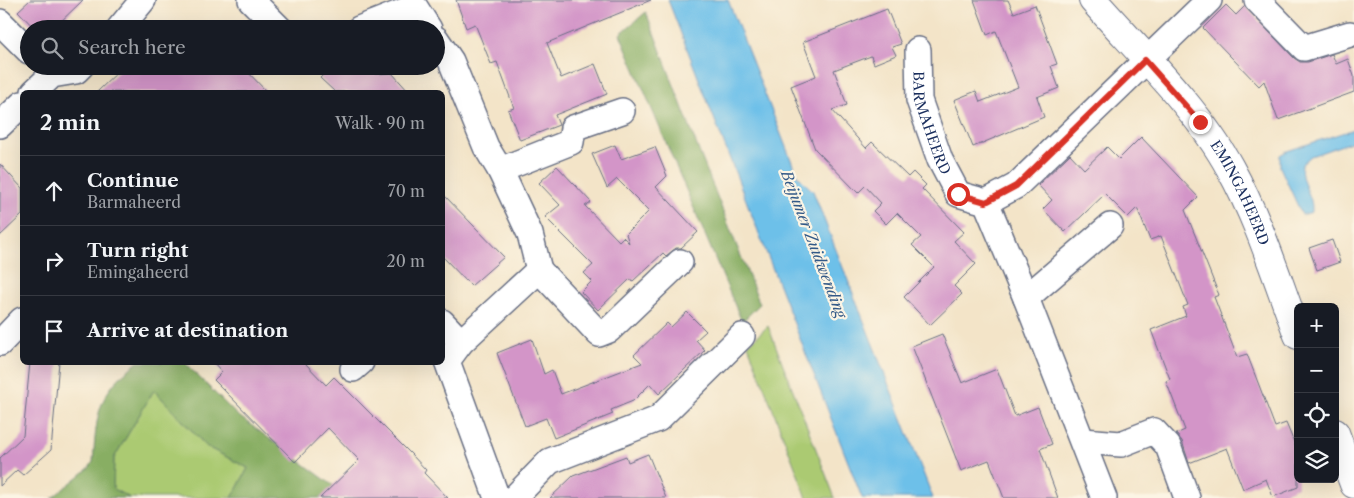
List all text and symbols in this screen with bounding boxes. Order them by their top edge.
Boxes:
search box [20,20,445,75]
icon: search [38,34,66,62]
text: Search here [78,36,186,59]
street label: BARMAHEERD [909,71,955,178]
text: 2 min [40,110,100,135]
route end [1189,111,1212,134]
text: Walk · 90 m [335,113,425,133]
street label: EMINGAHEERD [1207,137,1273,248]
water label: Beijumer Zuidwending [777,166,851,322]
text: Continue [87,169,179,192]
icon: ahead [40,177,68,205]
text: 70 m [388,181,425,201]
route start [947,183,970,206]
text: Barmaheerd [87,192,181,212]
text: Turn right [87,239,188,262]
icon: right [40,247,68,275]
text: 20 m [386,251,425,271]
text: Emingaheerd [87,262,189,282]
map controls [1294,303,1339,483]
button: + [1294,303,1339,348]
icon: arrive [40,317,68,345]
text: Arrive at destination [87,319,288,342]
button: − [1294,348,1339,393]
button: locate [1294,393,1339,438]
button: layers [1294,438,1339,483]

